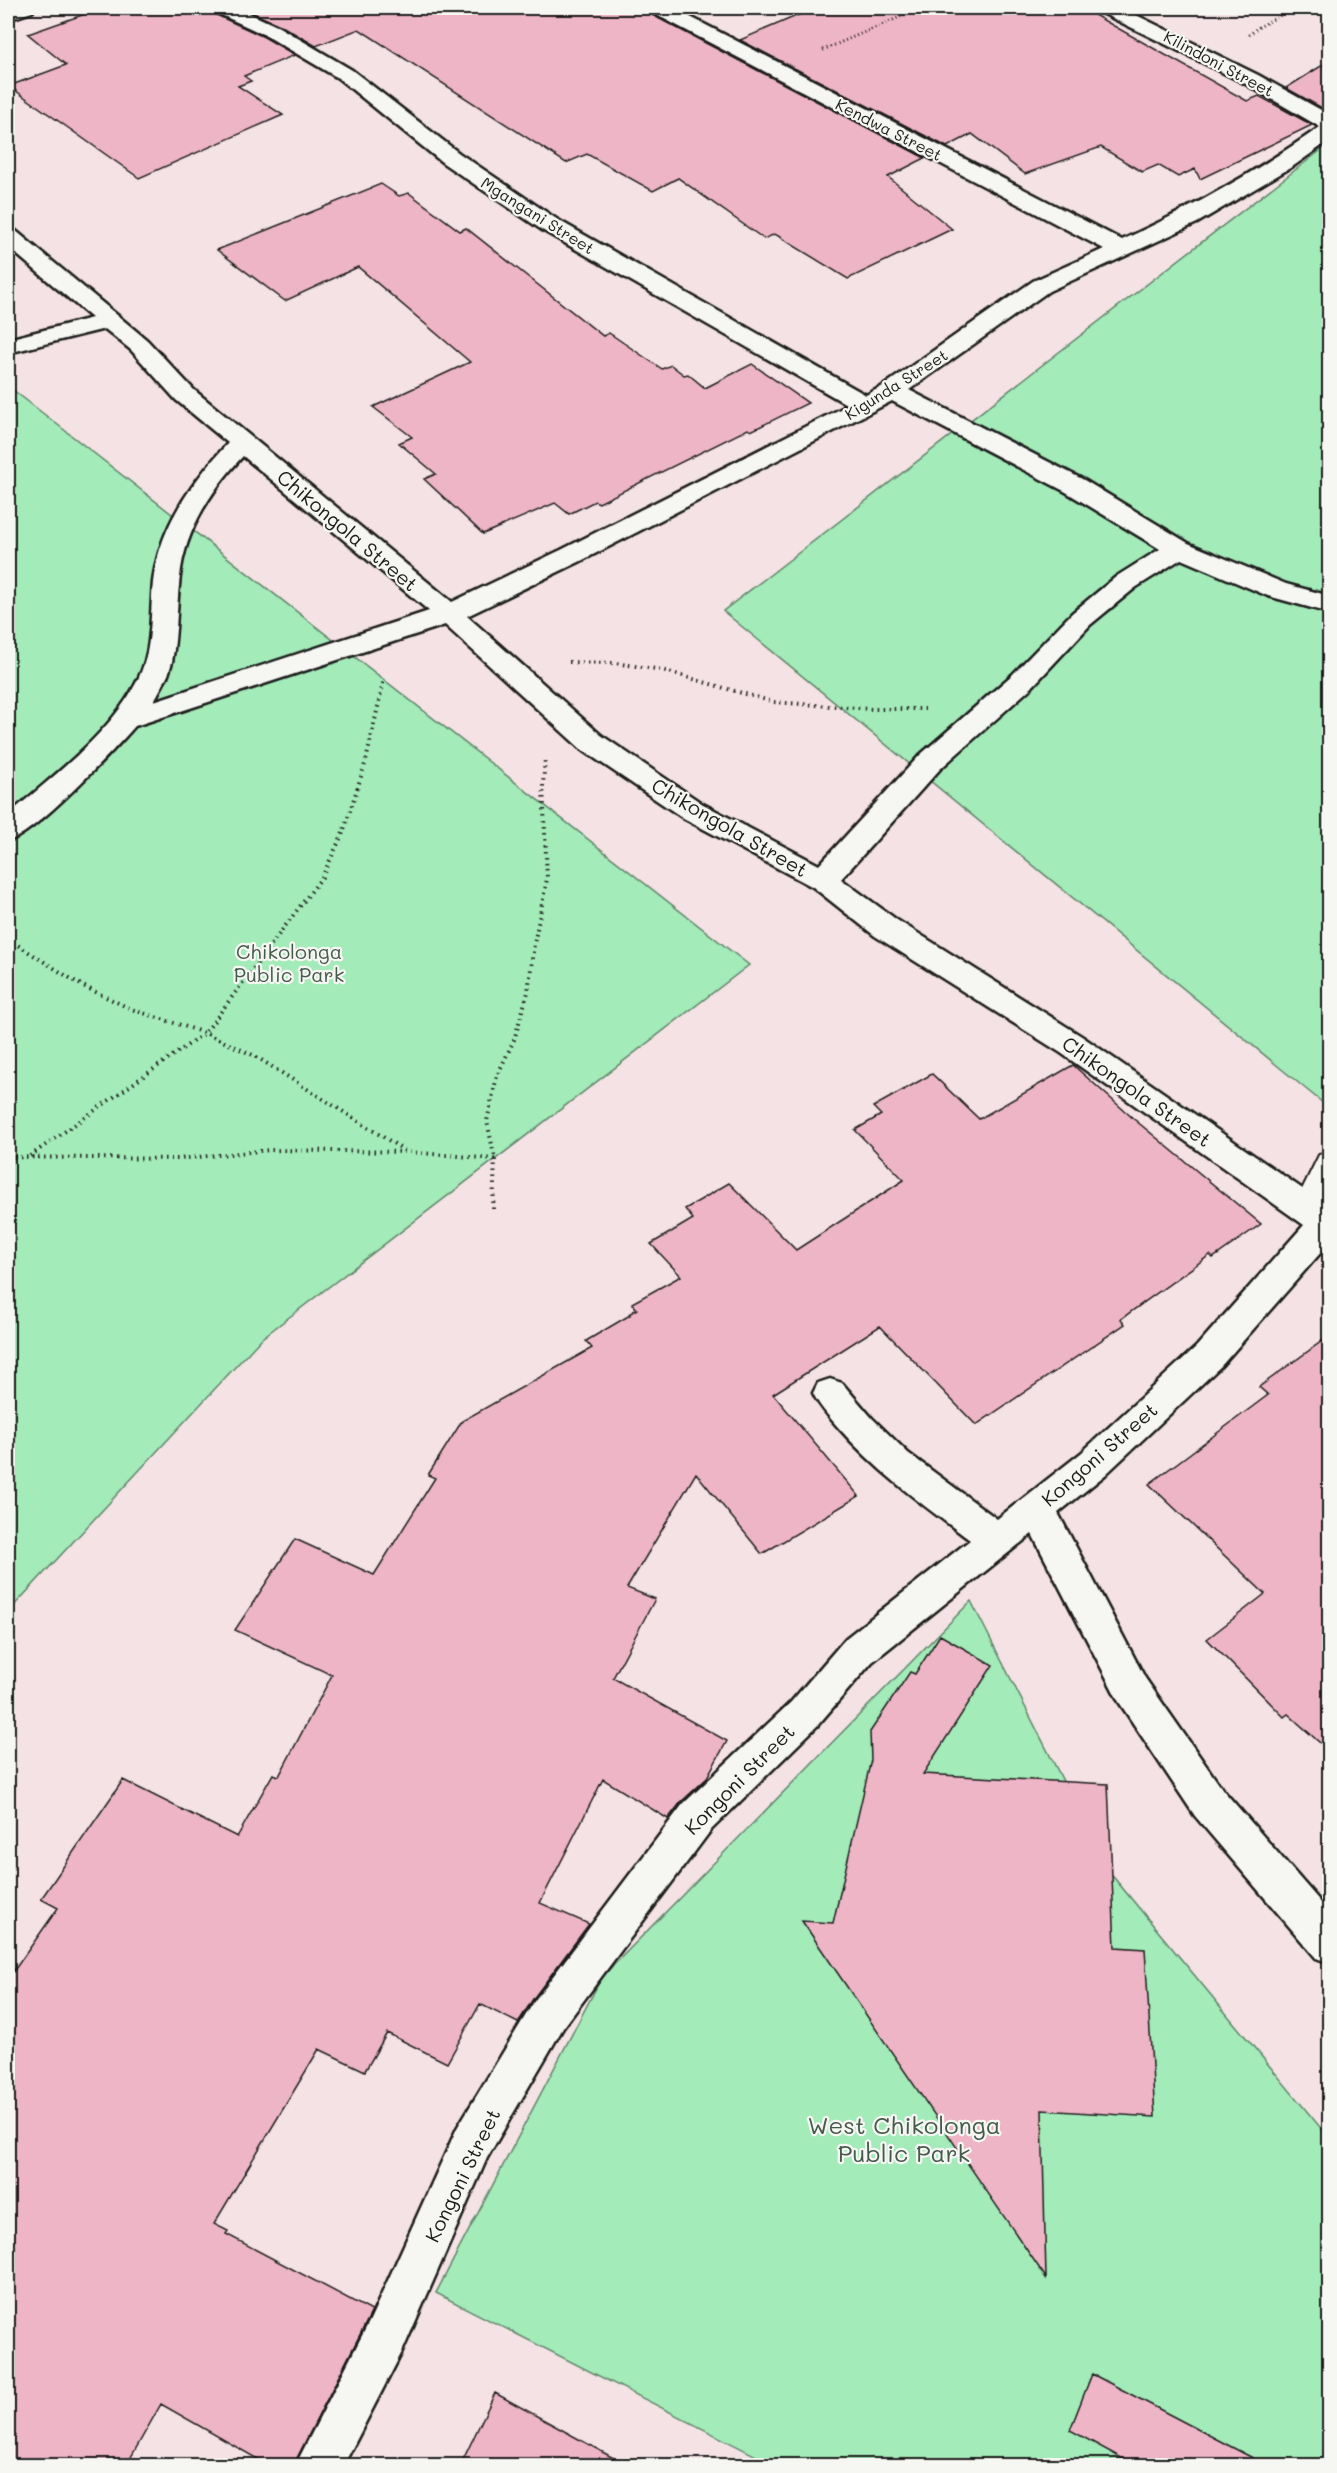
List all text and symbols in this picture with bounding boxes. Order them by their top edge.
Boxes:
street label: Kilindoni Street [1160,25,1278,101]
street label: Kendwa Street [832,93,946,165]
street label: Mgangani Street [477,172,599,258]
street label: Kigunda Street [841,344,951,424]
street label: Chikongola Street [272,463,424,597]
street label: Chikongola Street [647,772,813,882]
park label: Chikolonga Public Park [234,938,344,987]
street label: Chikongola Street [1057,1030,1217,1152]
street label: Kongoni Street [1035,1396,1163,1512]
street label: Kongoni Street [678,1718,800,1840]
street label: Kongoni Street [418,2104,506,2246]
park label: West Chikolonga Public Park [807,2109,1001,2168]

